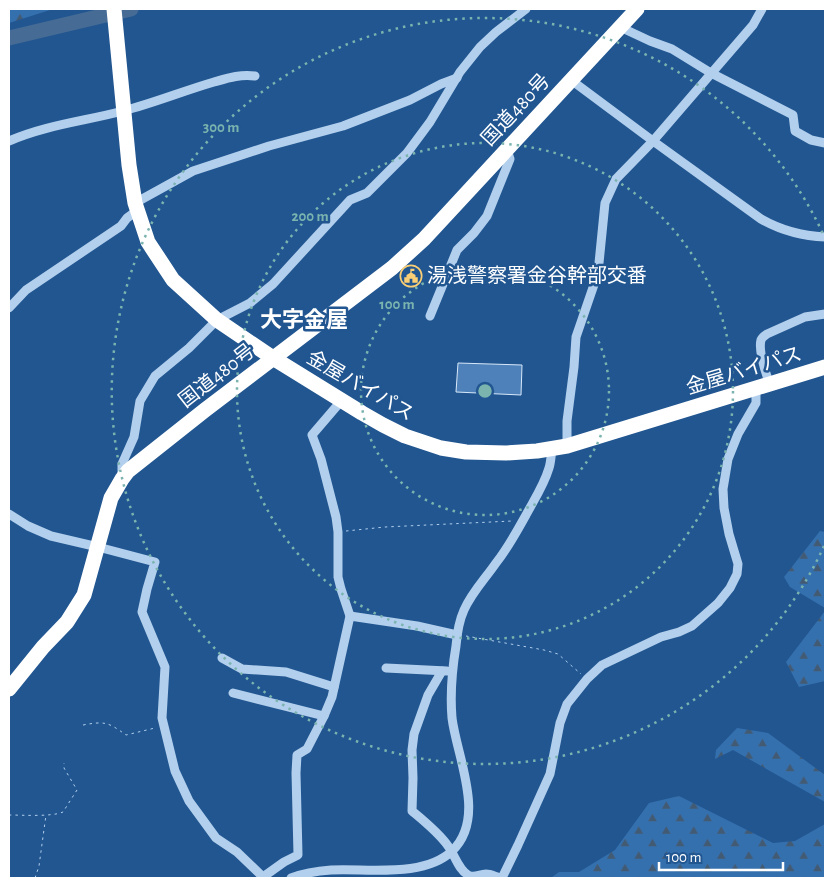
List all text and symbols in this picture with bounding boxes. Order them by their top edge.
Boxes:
street label: 国道480号 [477,70,554,150]
text: 300 m [203,120,239,135]
text: 200 m [291,209,329,224]
public building icon: 湯浅警察署金谷幹部交番 [399,264,423,288]
place label: 湯浅警察署金谷幹部交番 [427,264,647,286]
text: 100 m [379,297,415,312]
district label: 大字金屋 [260,308,348,331]
street label: 国道480号 [175,340,258,411]
street label: 金屋バイパス [684,343,804,398]
street label: 金屋バイパス [303,347,417,425]
centre of rings [476,382,494,400]
scale bar [659,840,783,872]
text: 100 m [666,850,701,865]

